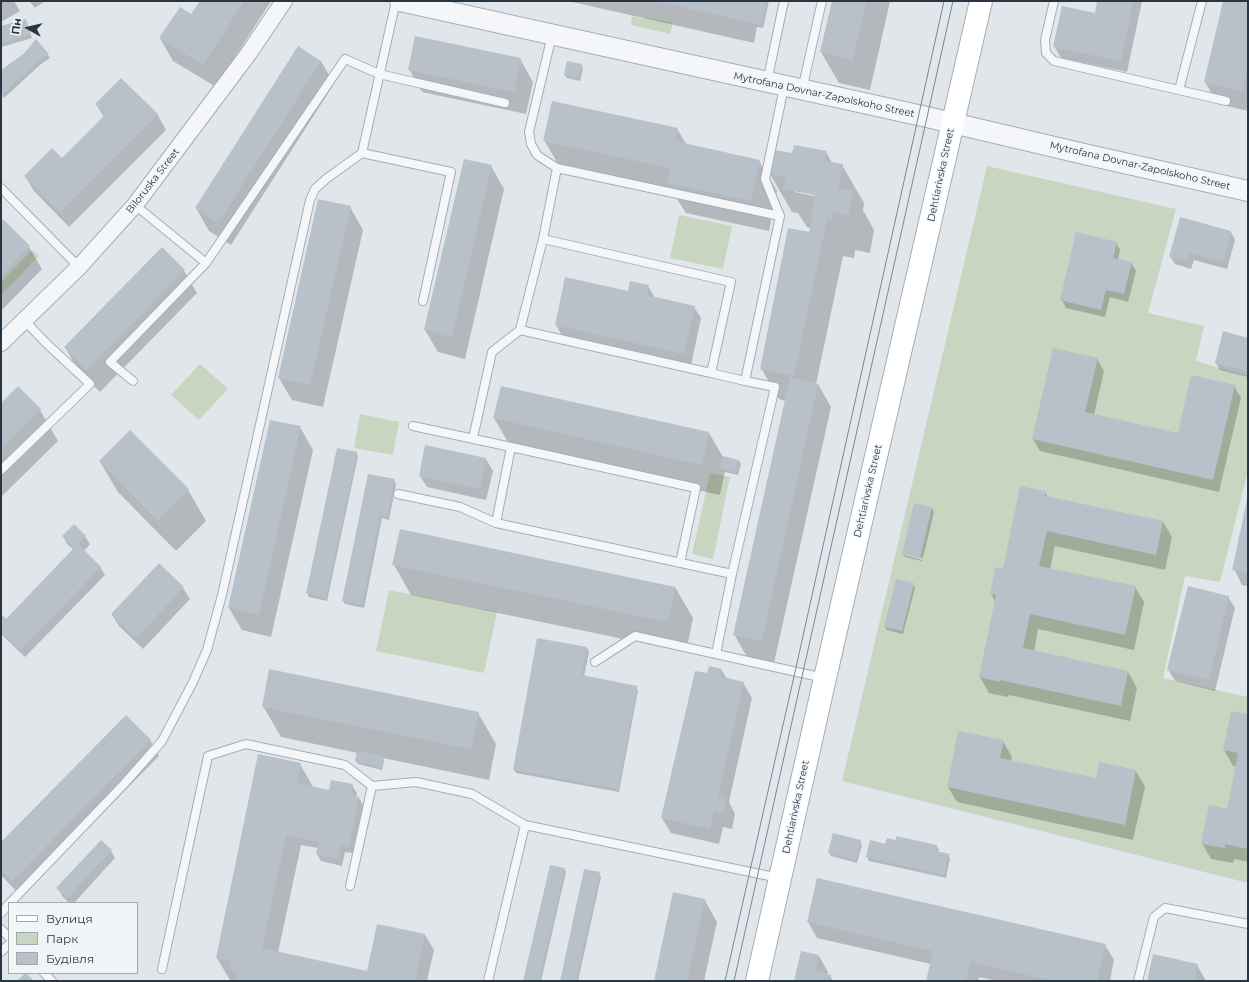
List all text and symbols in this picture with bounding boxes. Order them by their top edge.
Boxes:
north arrow [8,8,48,48]
text: Пн [8,17,24,36]
street label: Mytrofana Dovnar-Zapolskoho Street [732,70,916,120]
street label: Dehtiarivska Street [925,127,957,223]
street label: Mytrofana Dovnar-Zapolskoho Street [1049,139,1231,193]
street label: Biloruska Street [124,146,182,216]
street label: Dehtiarivska Street [851,443,885,539]
street label: Dehtiarivska Street [780,759,812,855]
legend [8,902,138,974]
text: Вулиця [46,911,93,926]
text: Парк [46,931,78,946]
text: Будівля [46,951,94,966]

